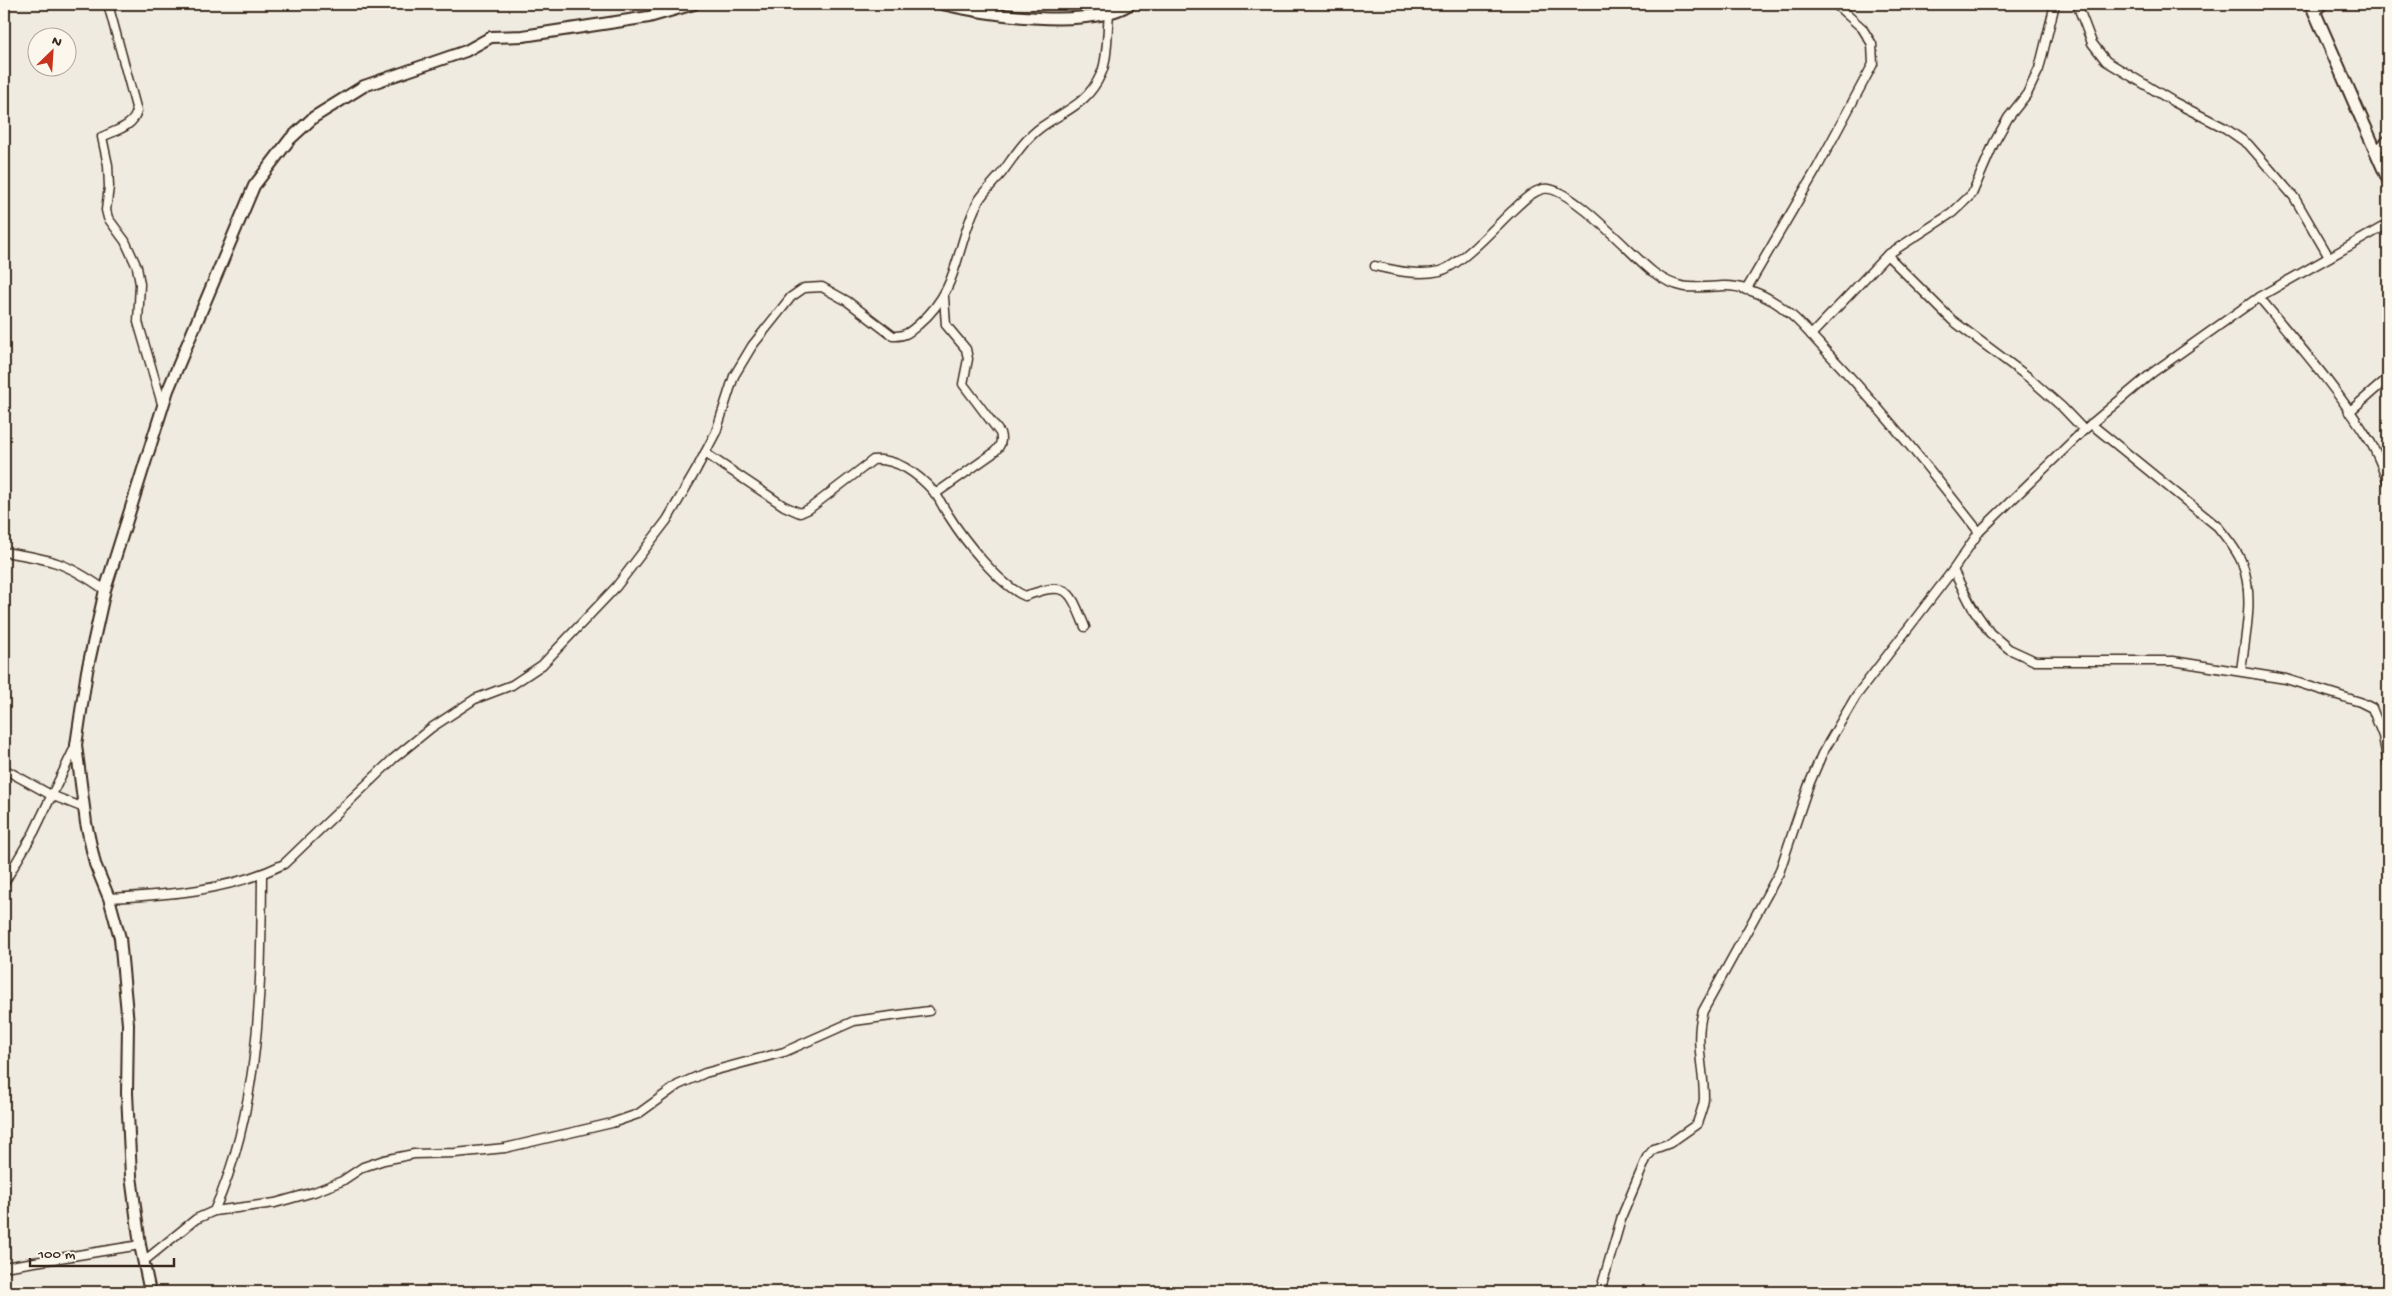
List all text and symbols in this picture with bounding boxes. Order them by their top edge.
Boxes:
north arrow [28,28,78,78]
text: N [49,33,64,52]
scale bar [30,1236,174,1268]
text: 100 m [37,1246,76,1264]

